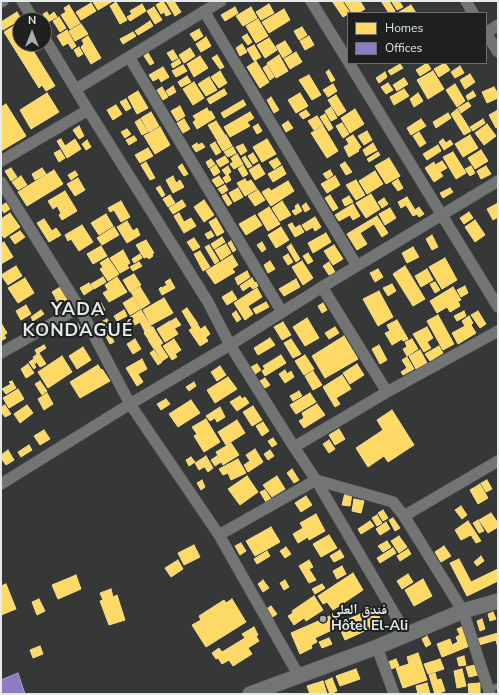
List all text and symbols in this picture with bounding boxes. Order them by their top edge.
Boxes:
north arrow [12,12,52,52]
legend [347,12,487,64]
text: N [28,13,36,28]
text: Homes [385,20,423,36]
text: Offices [385,40,422,56]
district label: YADA KONDAGUÉ [23,300,133,342]
place label: فندق العلي Hôtel El-Ali [331,603,408,636]
marker: فندق العلي Hôtel El-Ali [318,614,328,624]

